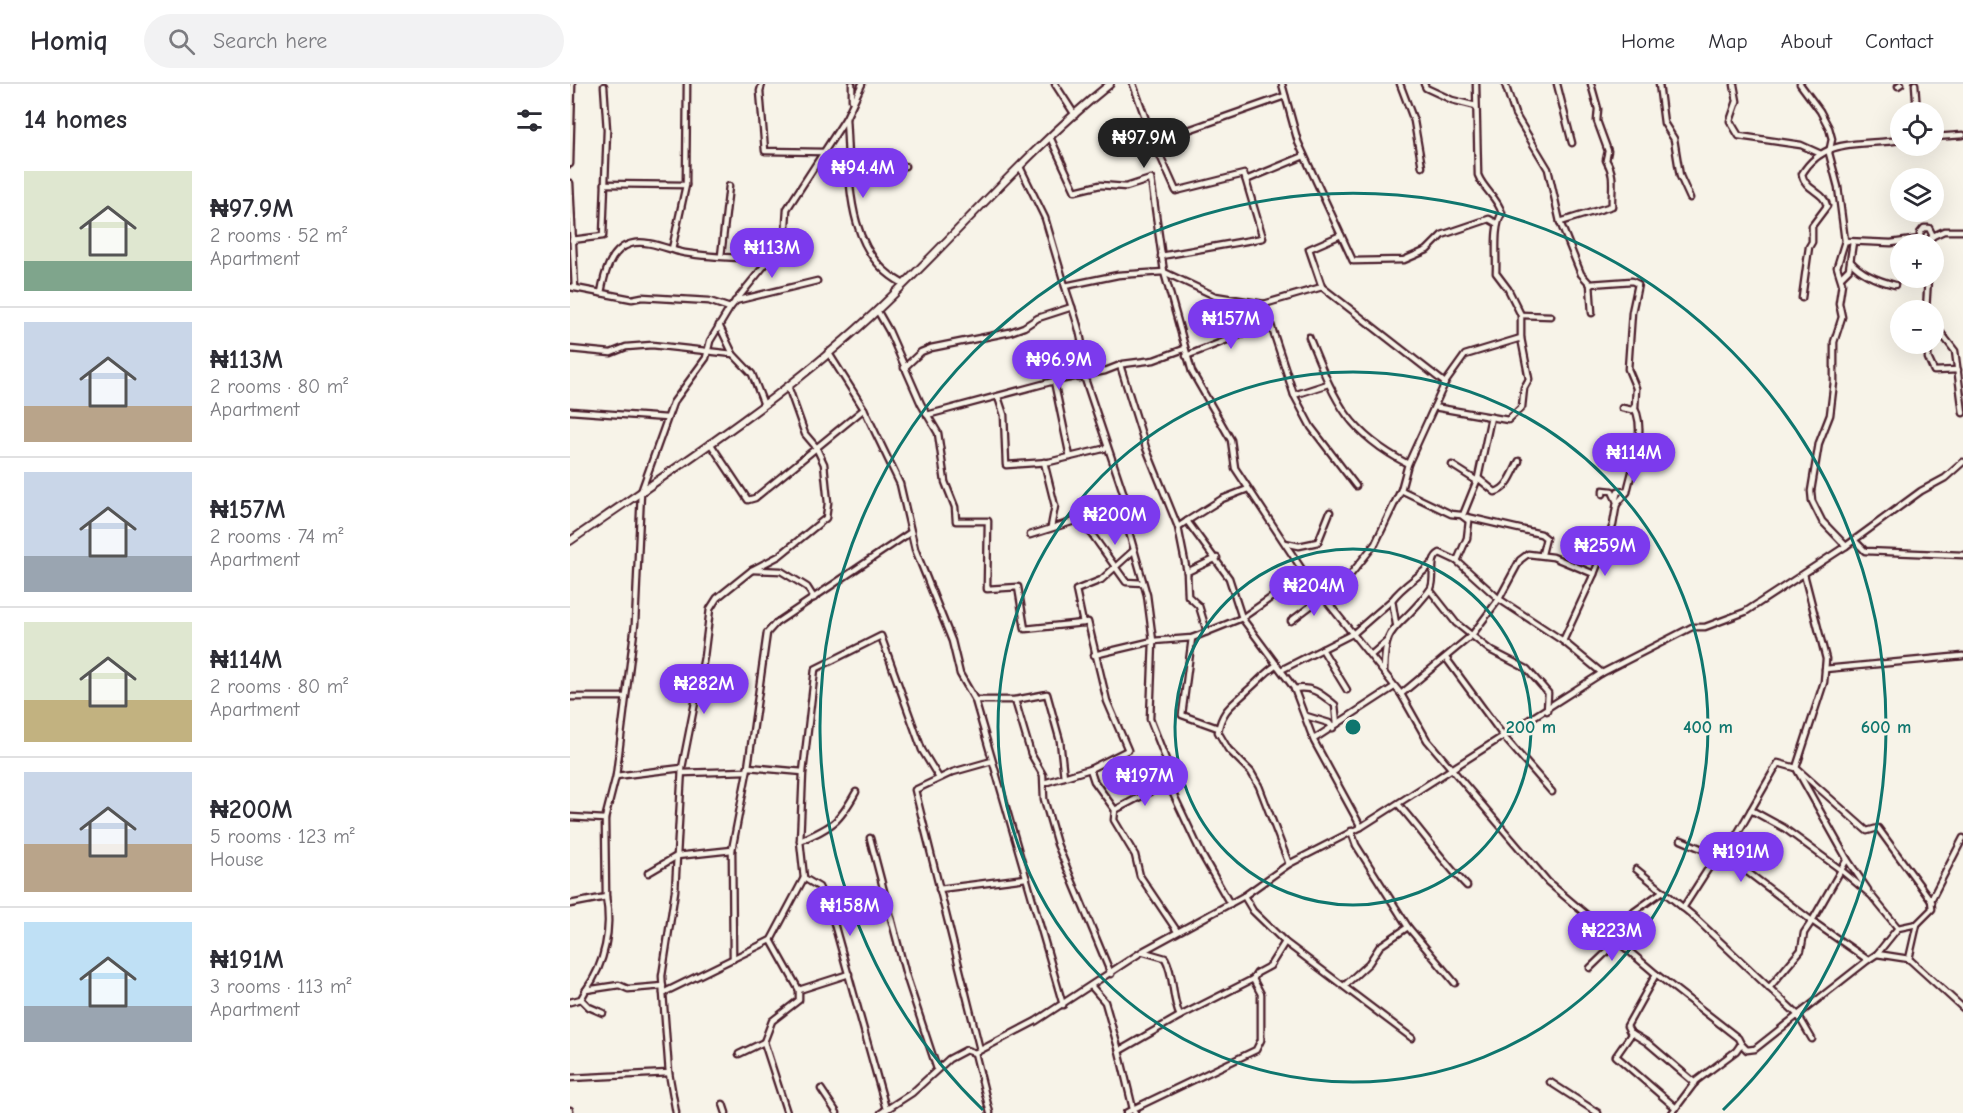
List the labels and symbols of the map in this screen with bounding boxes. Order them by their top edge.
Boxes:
pin: ₦97.9M [1095,118,1193,169]
pin: ₦94.4M [814,148,912,199]
pin: ₦113M [730,228,814,279]
pin: ₦157M [1189,299,1273,350]
pin: ₦96.9M [1010,340,1108,391]
pin: ₦114M [1592,433,1676,484]
pin: ₦200M [1073,495,1157,546]
pin: ₦259M [1563,526,1647,577]
pin: ₦204M [1272,566,1356,617]
pin: ₦282M [662,664,746,715]
centre of rings [1343,717,1363,737]
text: 200 m [1506,717,1556,738]
text: 400 m [1683,717,1733,738]
text: 600 m [1861,717,1911,738]
pin: ₦197M [1103,756,1187,807]
pin: ₦191M [1699,832,1783,883]
pin: ₦158M [808,886,892,937]
pin: ₦223M [1570,911,1654,962]

